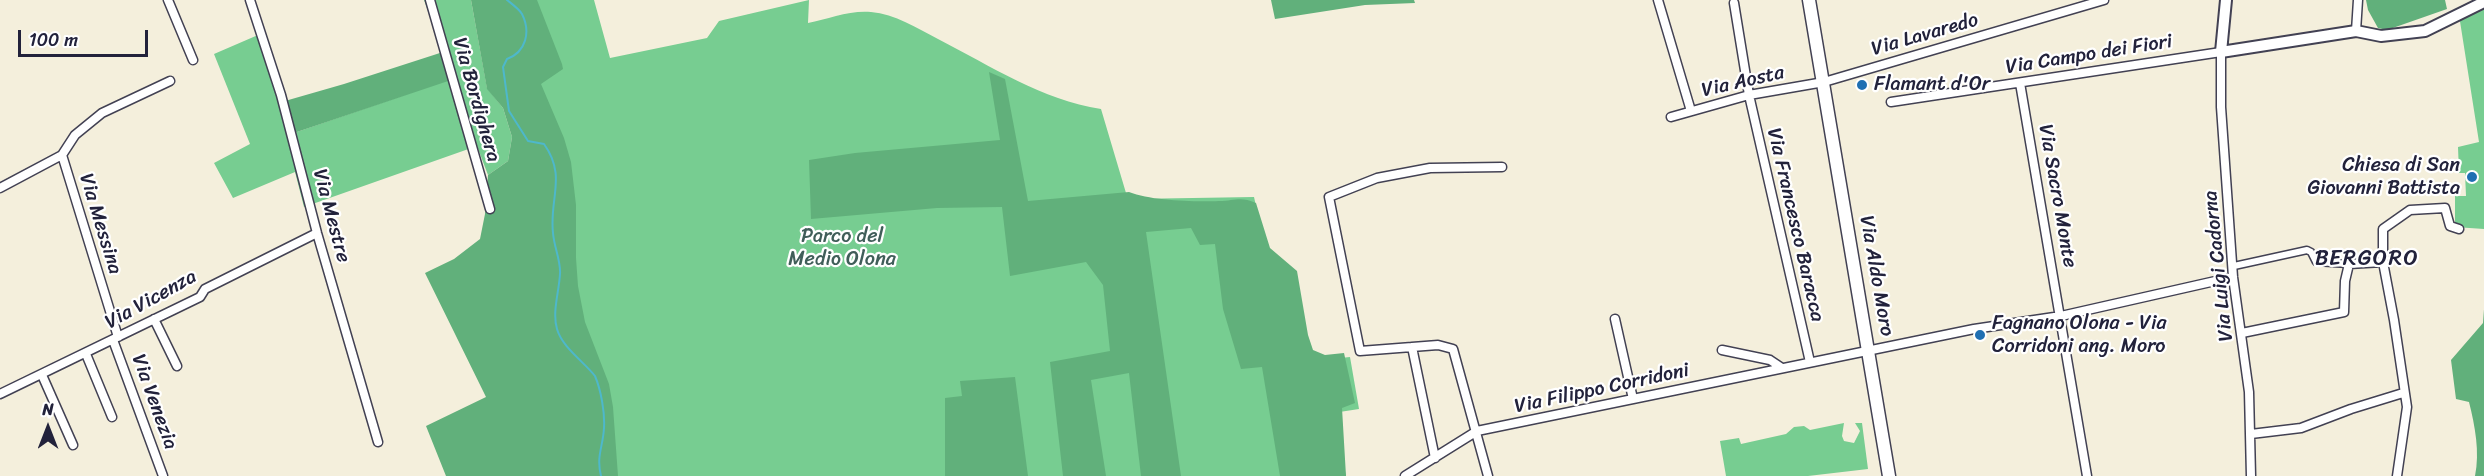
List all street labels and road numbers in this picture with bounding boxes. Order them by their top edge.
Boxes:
street label: Via Lavaredo [1869,8,1981,62]
street label: Via Campo dei Fiori [2004,30,2174,80]
street label: Via Bordighera [447,35,505,165]
street label: Via Aosta [1699,61,1787,103]
street label: Via Sacro Monte [2033,122,2081,270]
street label: Via Francesco Baracca [1761,126,1829,324]
street label: Via Mestre [307,167,355,265]
street label: Via Messina [73,171,127,277]
street label: Via Luigi Cadorna [2199,190,2239,342]
street label: Via Aldo Moro [1854,214,1898,338]
street label: Via Vicenza [101,265,201,335]
street label: Via Venezia [126,351,182,453]
street label: Via Filippo Corridoni [1513,359,1691,419]

